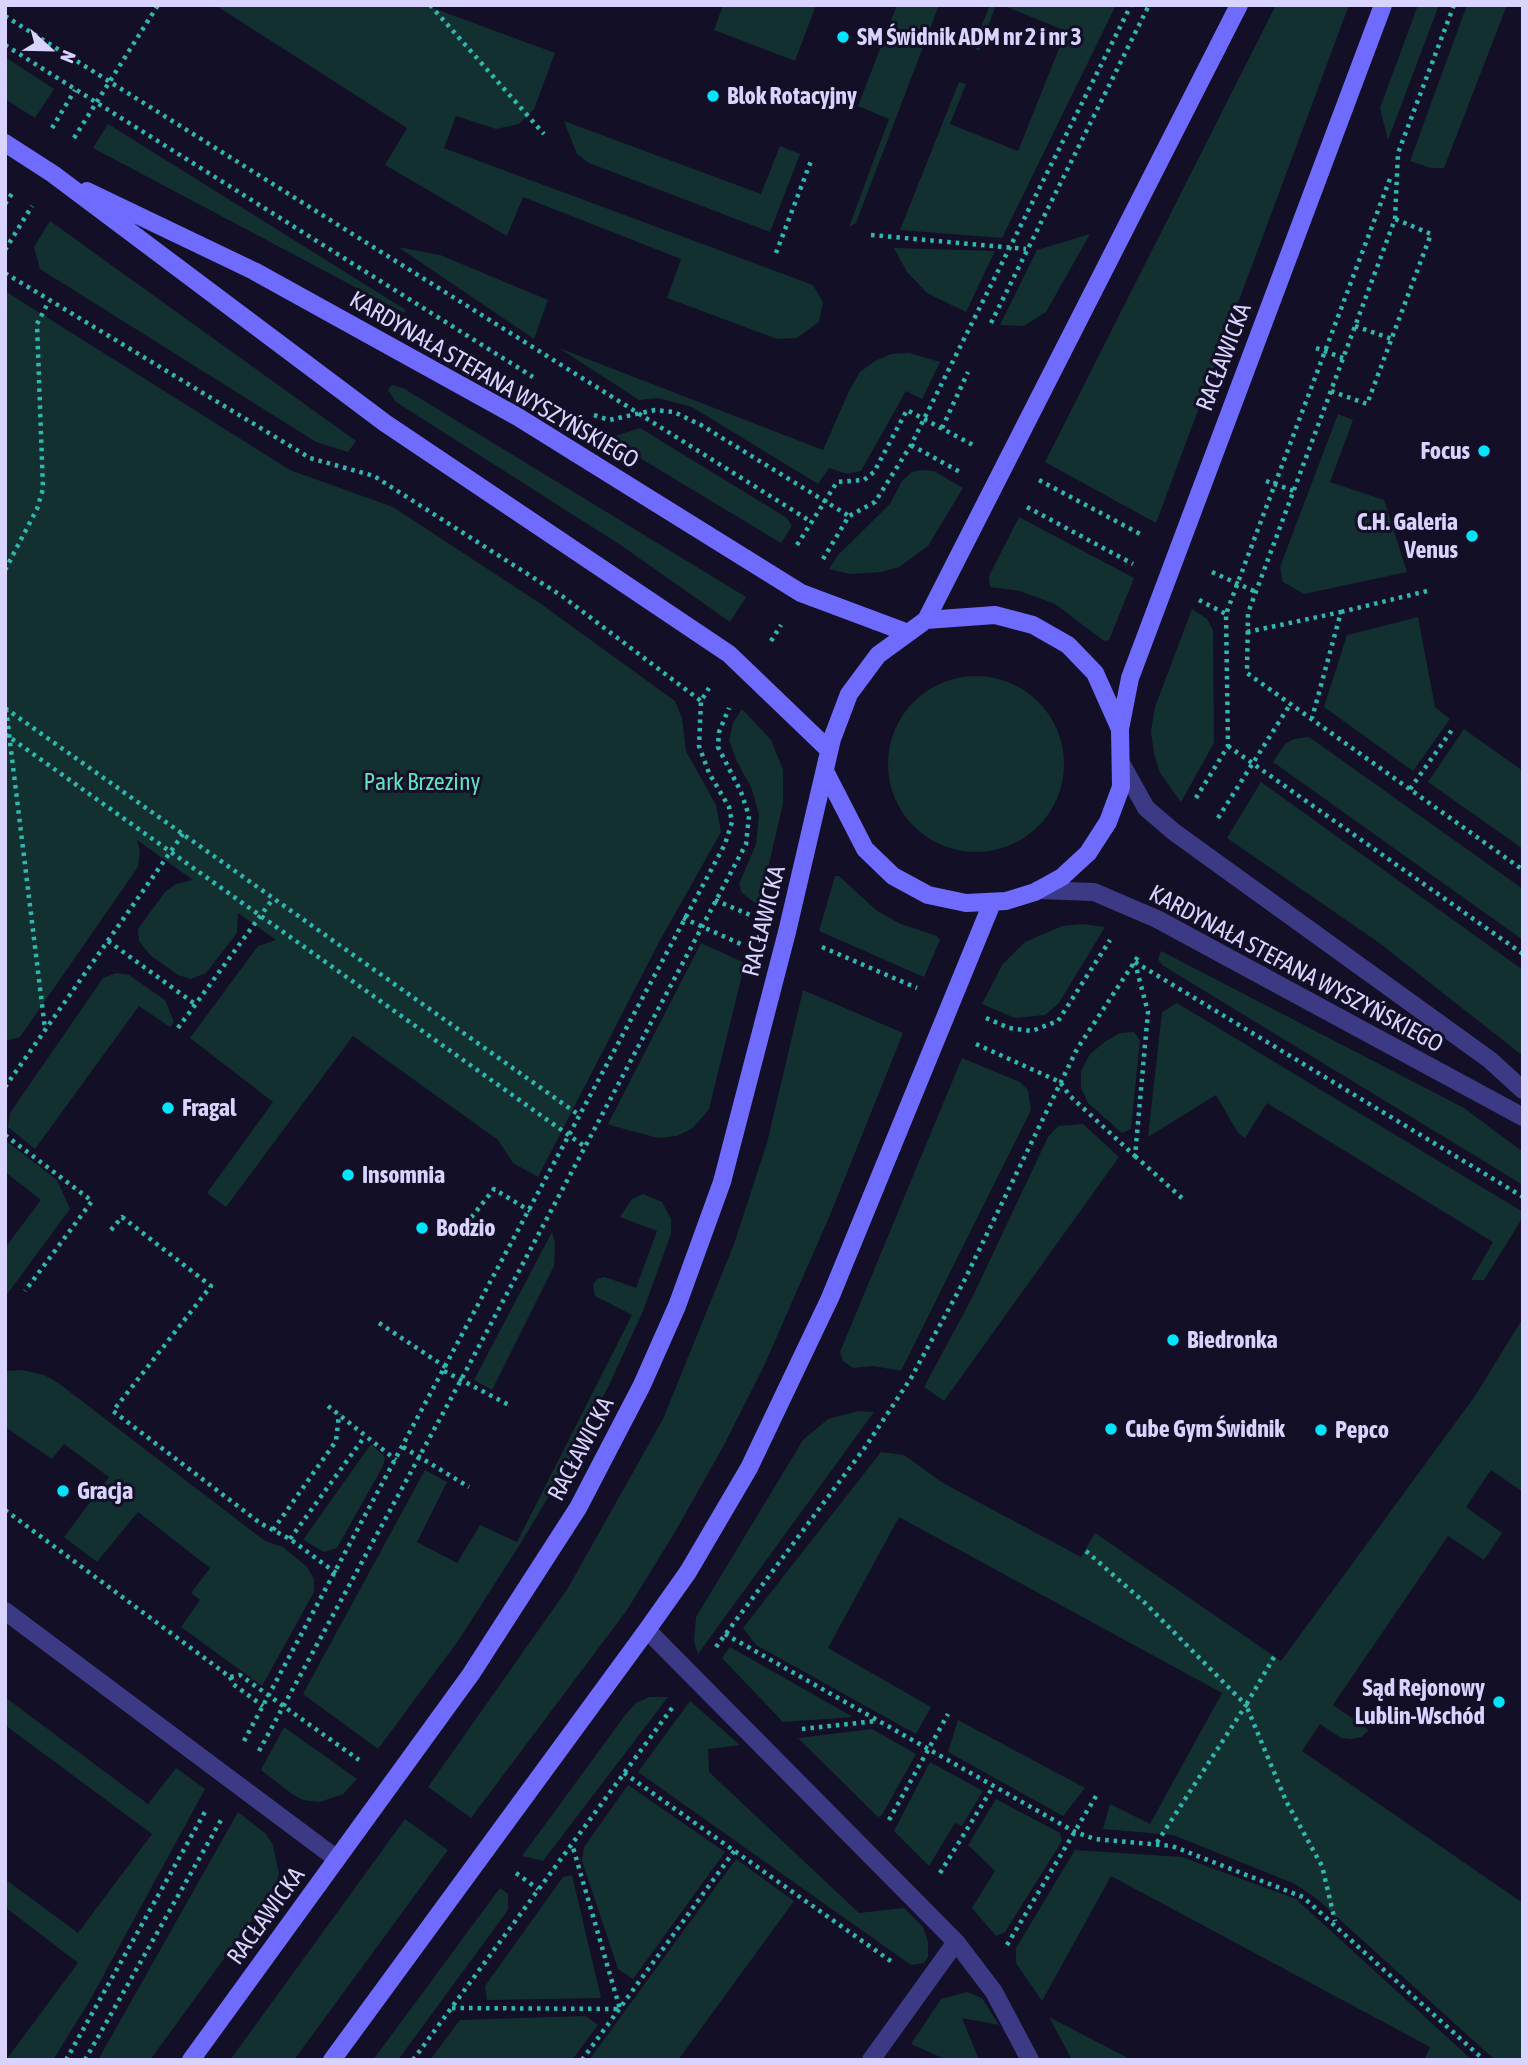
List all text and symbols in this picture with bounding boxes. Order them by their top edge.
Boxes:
north arrow [14,14,84,84]
place label: SM Świdnik ADM nr 2 i nr 3 [857,23,1082,51]
marker: SM Świdnik ADM nr 2 i nr 3 [835,29,851,45]
text: N [56,48,81,66]
place label: Blok Rotacyjny [727,82,857,110]
marker: Blok Rotacyjny [705,88,721,104]
street label: KARDYNAŁA STEFANA WYSZYŃSKIEGO [344,285,644,475]
street label: RACŁAWICKA [1190,299,1258,415]
place label: Focus [1421,437,1470,465]
marker: Focus [1476,443,1492,459]
place label: C.H. Galeria Venus [1357,508,1458,564]
marker: C.H. Galeria Venus [1464,528,1480,544]
park label: Park Brzeziny [364,768,480,796]
street label: RACŁAWICKA [736,863,792,979]
street label: KARDYNAŁA STEFANA WYSZYŃSKIEGO [1144,879,1448,1059]
place label: Fragal [182,1094,236,1122]
marker: Fragal [160,1100,176,1116]
place label: Insomnia [362,1161,445,1189]
marker: Insomnia [340,1167,356,1183]
place label: Bodzio [436,1214,495,1242]
marker: Bodzio [414,1220,430,1236]
place label: Biedronka [1187,1326,1278,1354]
marker: Biedronka [1165,1332,1181,1348]
street label: RACŁAWICKA [542,1392,620,1506]
place label: Cube Gym Świdnik [1125,1415,1285,1443]
place label: Pepco [1335,1416,1389,1444]
marker: Cube Gym Świdnik [1103,1421,1119,1437]
marker: Pepco [1313,1422,1329,1438]
place label: Gracja [77,1477,133,1505]
marker: Gracja [55,1483,71,1499]
place label: Sąd Rejonowy Lublin-Wschód [1355,1674,1485,1730]
marker: Sąd Rejonowy Lublin-Wschód [1491,1694,1507,1710]
street label: RACŁAWICKA [221,1862,311,1970]

